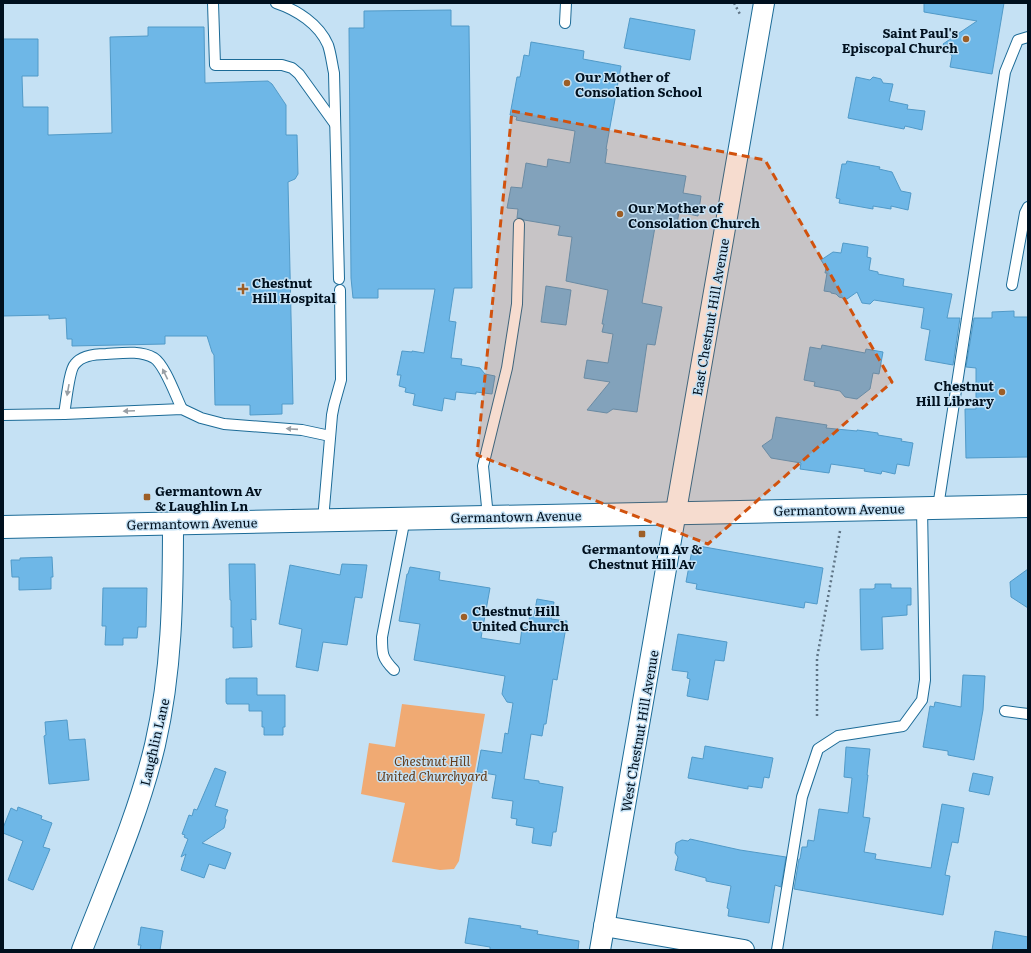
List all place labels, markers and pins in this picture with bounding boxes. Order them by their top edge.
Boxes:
place label: Saint Paul's Episcopal Church [842,23,959,57]
marker: Saint Paul's Episcopal Church [961,34,971,44]
place label: Our Mother of Consolation School [575,67,702,101]
marker: Our Mother of Consolation School [562,78,572,88]
place label: Our Mother of Consolation Church [628,198,760,232]
marker: Our Mother of Consolation Church [615,209,625,219]
place label: Chestnut Hill Hospital [252,273,336,307]
marker: Chestnut Hill Hospital [237,283,249,295]
place label: Chestnut Hill Library [916,376,994,410]
marker: Chestnut Hill Library [997,387,1007,397]
place label: Germantown Av & Laughlin Ln [155,481,262,515]
marker: Germantown Av & Laughlin Ln [142,492,152,502]
marker: Germantown Av & Chestnut Hill Av [637,529,647,539]
place label: Germantown Av & Chestnut Hill Av [582,539,702,573]
place label: Chestnut Hill United Church [472,601,569,635]
marker: Chestnut Hill United Church [459,612,469,622]

